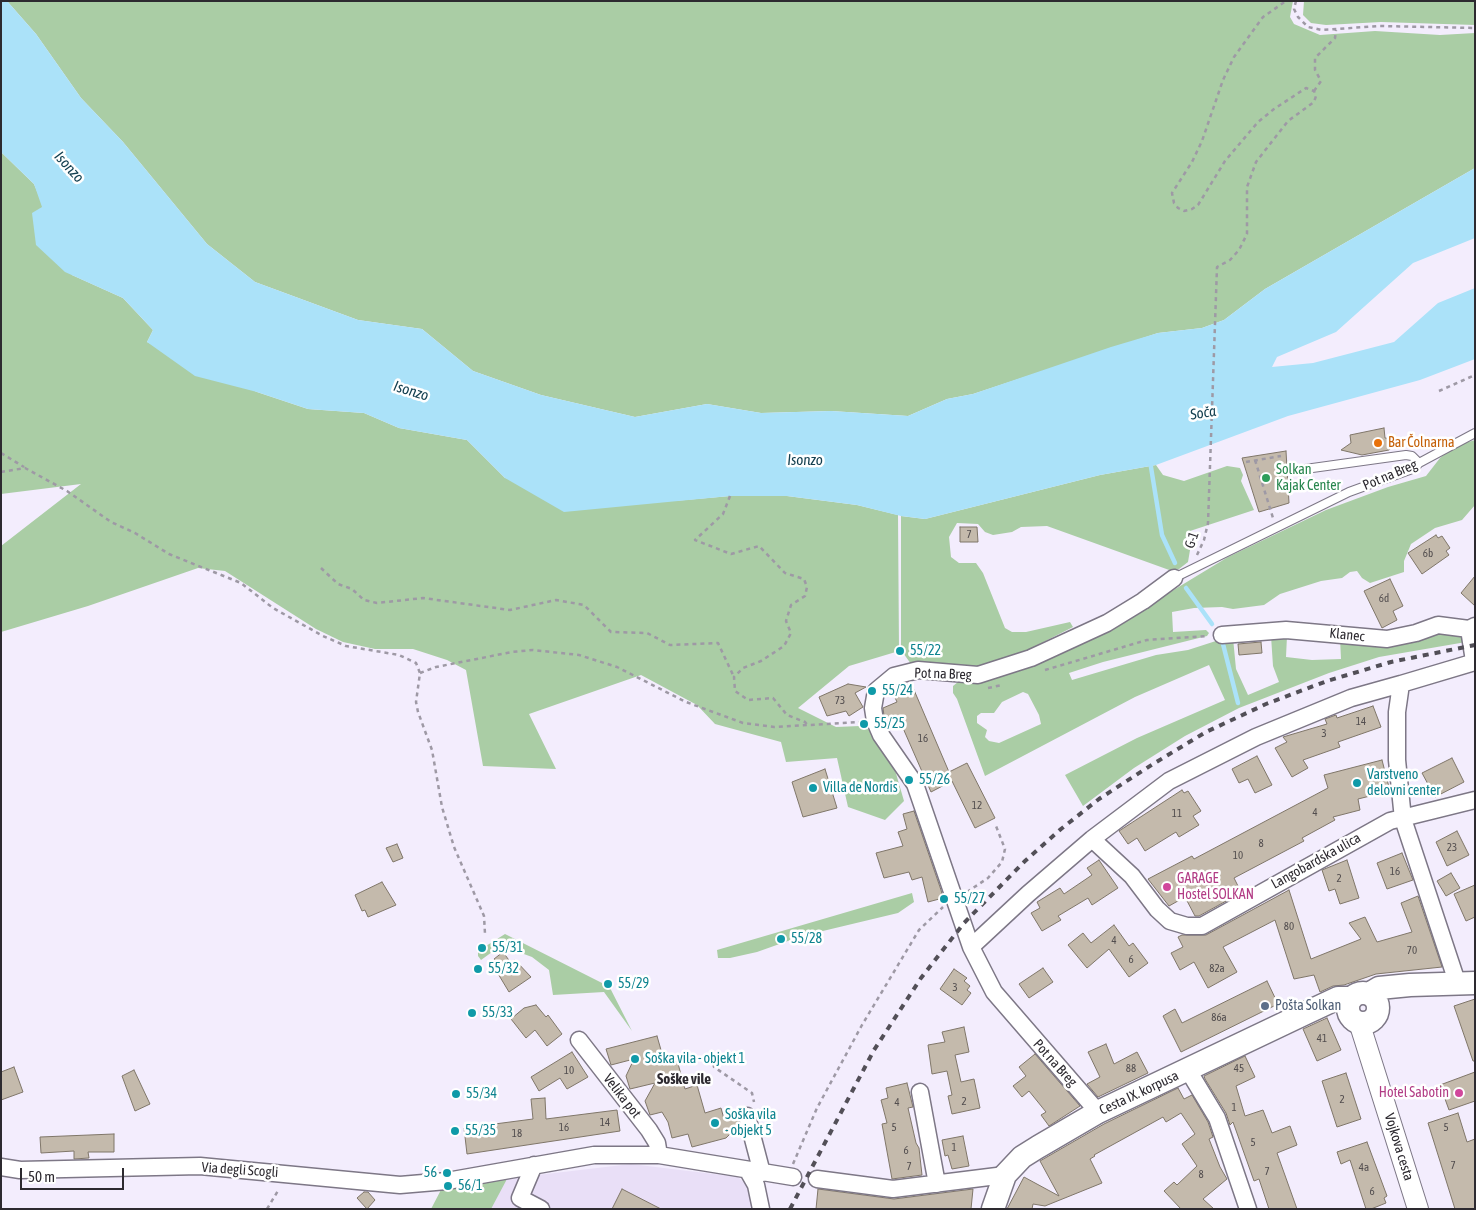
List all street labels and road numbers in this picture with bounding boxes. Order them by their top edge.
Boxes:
street label: Pot na Breg [1360,456,1420,494]
street label: G-1 [1181,529,1203,551]
street label: Klanec [1329,625,1365,645]
street label: Pot na Breg [914,665,972,683]
street label: Langobardska ulica [1268,829,1364,893]
street label: Pot na Breg [1029,1036,1081,1090]
street label: Cesta IX. korpusa [1097,1067,1181,1119]
street label: Velika pot [600,1071,644,1121]
street label: Vojkova cesta [1381,1111,1417,1183]
street label: Via degli Scogli [201,1159,279,1181]

